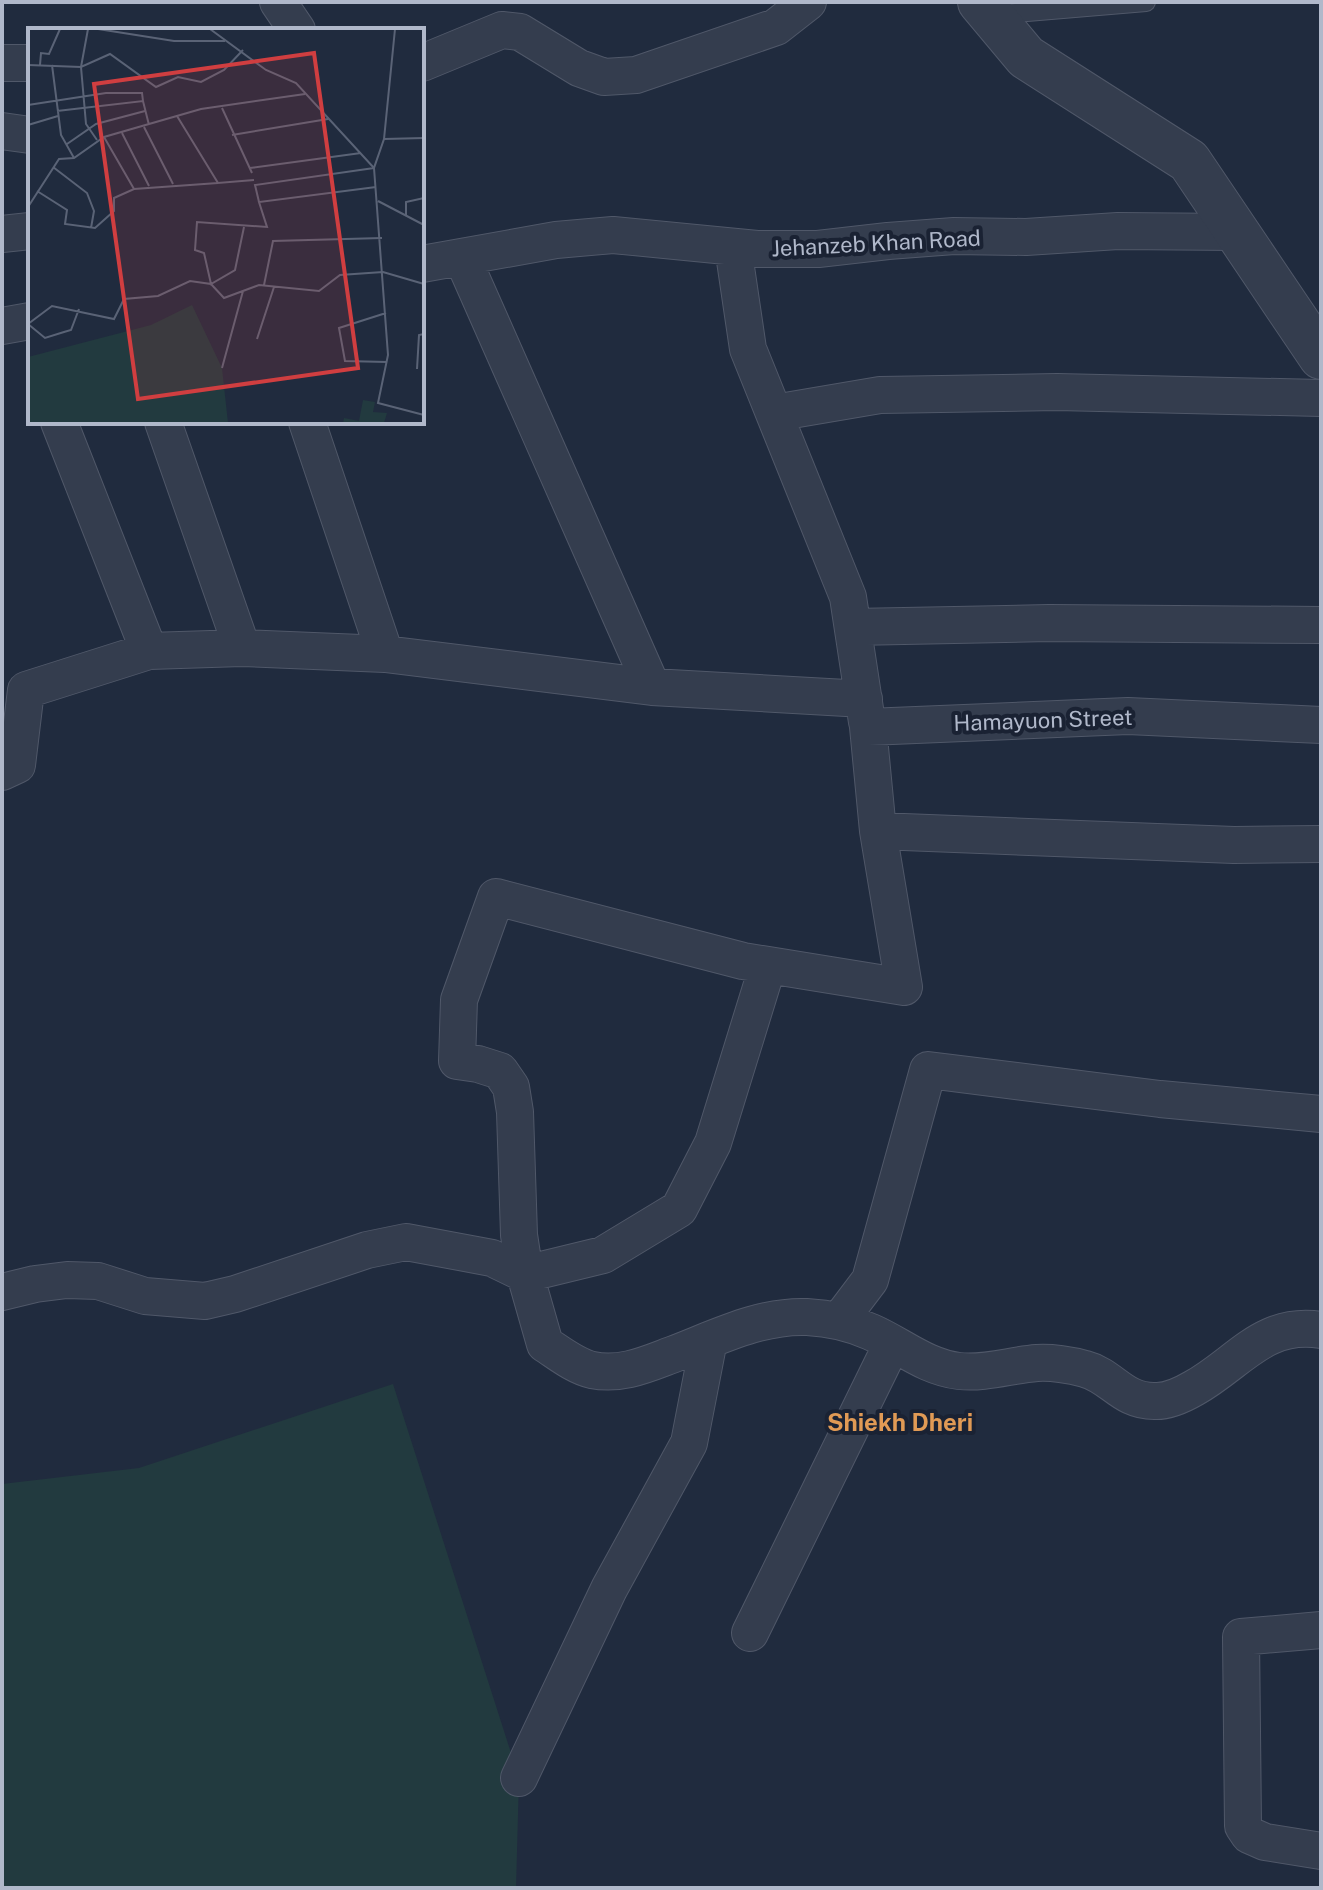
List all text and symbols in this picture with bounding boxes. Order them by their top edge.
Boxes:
inset map [28,28,424,424]
street label: Jehanzeb Khan Road [771,225,981,261]
street label: Hamayuon Street [953,704,1133,736]
district label: Shiekh Dheri [827,1408,973,1436]

